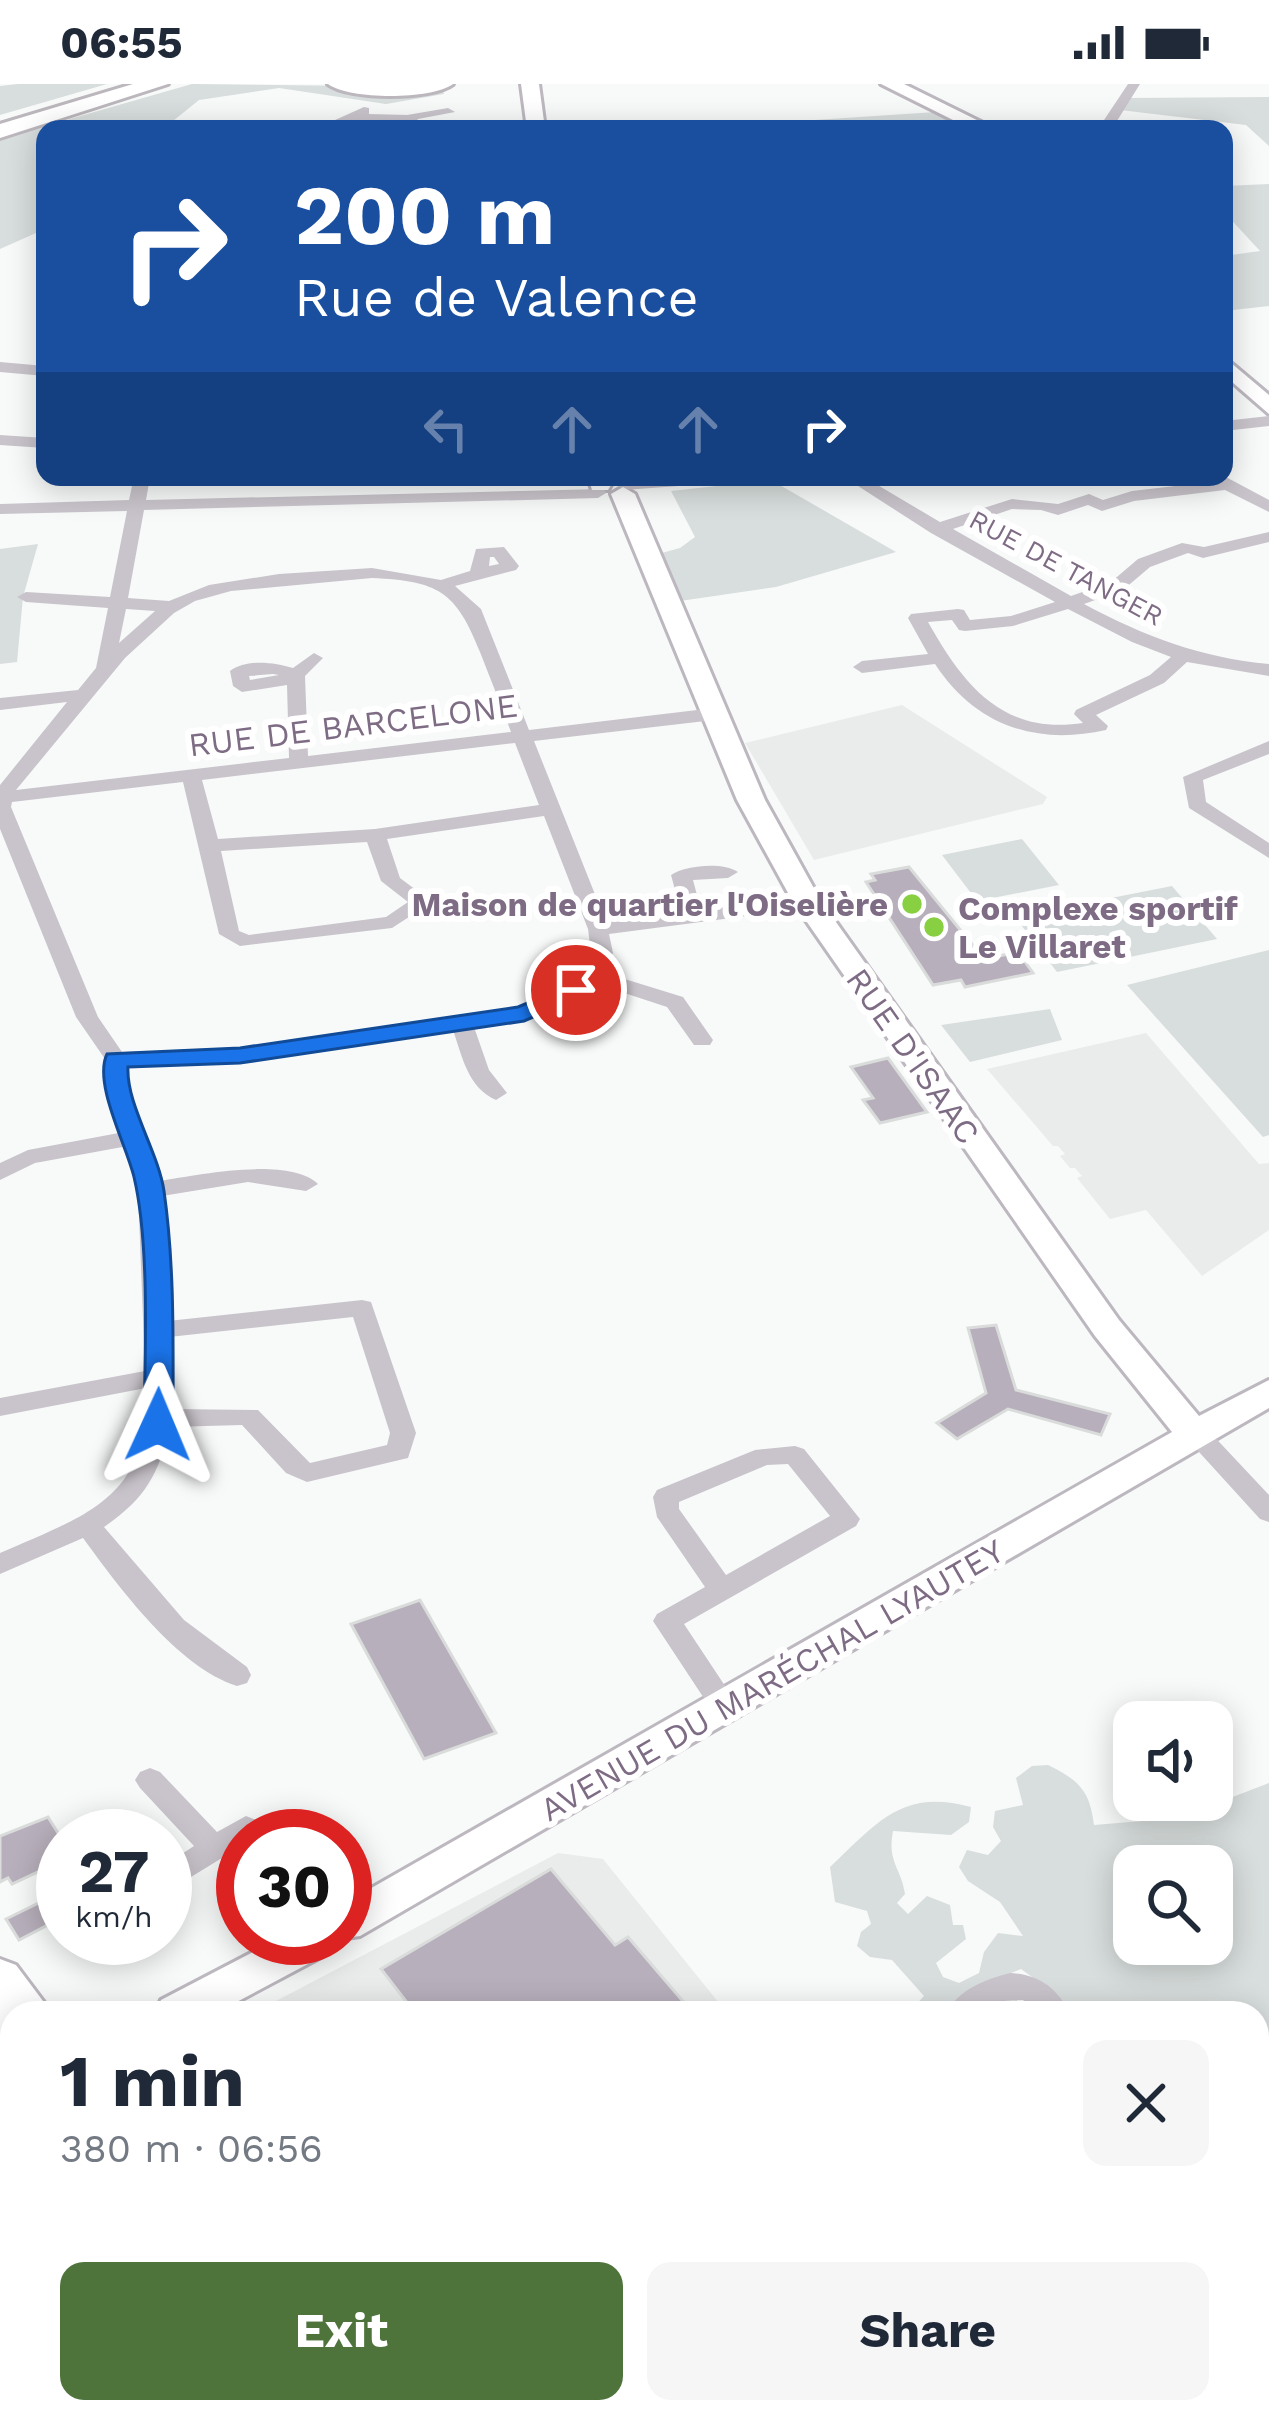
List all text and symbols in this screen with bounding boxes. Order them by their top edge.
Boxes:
text: 06:55 [60,16,183,69]
text: 200 m [294,166,555,264]
icon: right [96,168,252,324]
text: Rue de Valence [294,266,699,329]
icon: left [413,396,479,462]
icon: ahead [539,396,605,462]
icon: ahead [665,396,731,462]
icon: right [791,396,857,462]
street label: RUE DE TANGER [964,503,1168,633]
street label: RUE DE BARCELONE [186,685,520,765]
place label: Maison de quartier l'Oiselière [411,885,888,924]
place label: Complexe sportif Le Villaret [958,889,1238,966]
marker: Maison de quartier l'Oiselière [899,891,925,917]
marker: Complexe sportif Le Villaret [921,914,947,940]
pin [525,939,627,1041]
icon: arrive [543,957,609,1023]
street label: RUE D'ISAAC [838,961,988,1151]
position arrow [95,1362,221,1488]
street label: AVENUE DU MARÉCHAL LYAUTEY [533,1531,1011,1829]
map controls [1113,1701,1233,1965]
button: sound [1113,1701,1233,1821]
speed limit sign: 30 [216,1809,372,1965]
text: 27 [78,1836,150,1907]
button: search [1113,1845,1233,1965]
text: km/h [75,1899,153,1934]
text: 1 min [60,2039,245,2123]
button: close [1083,2040,1209,2166]
text: 380 m · 06:56 [60,2126,323,2171]
button: Exit [60,2262,623,2400]
button: Share [647,2262,1209,2400]

